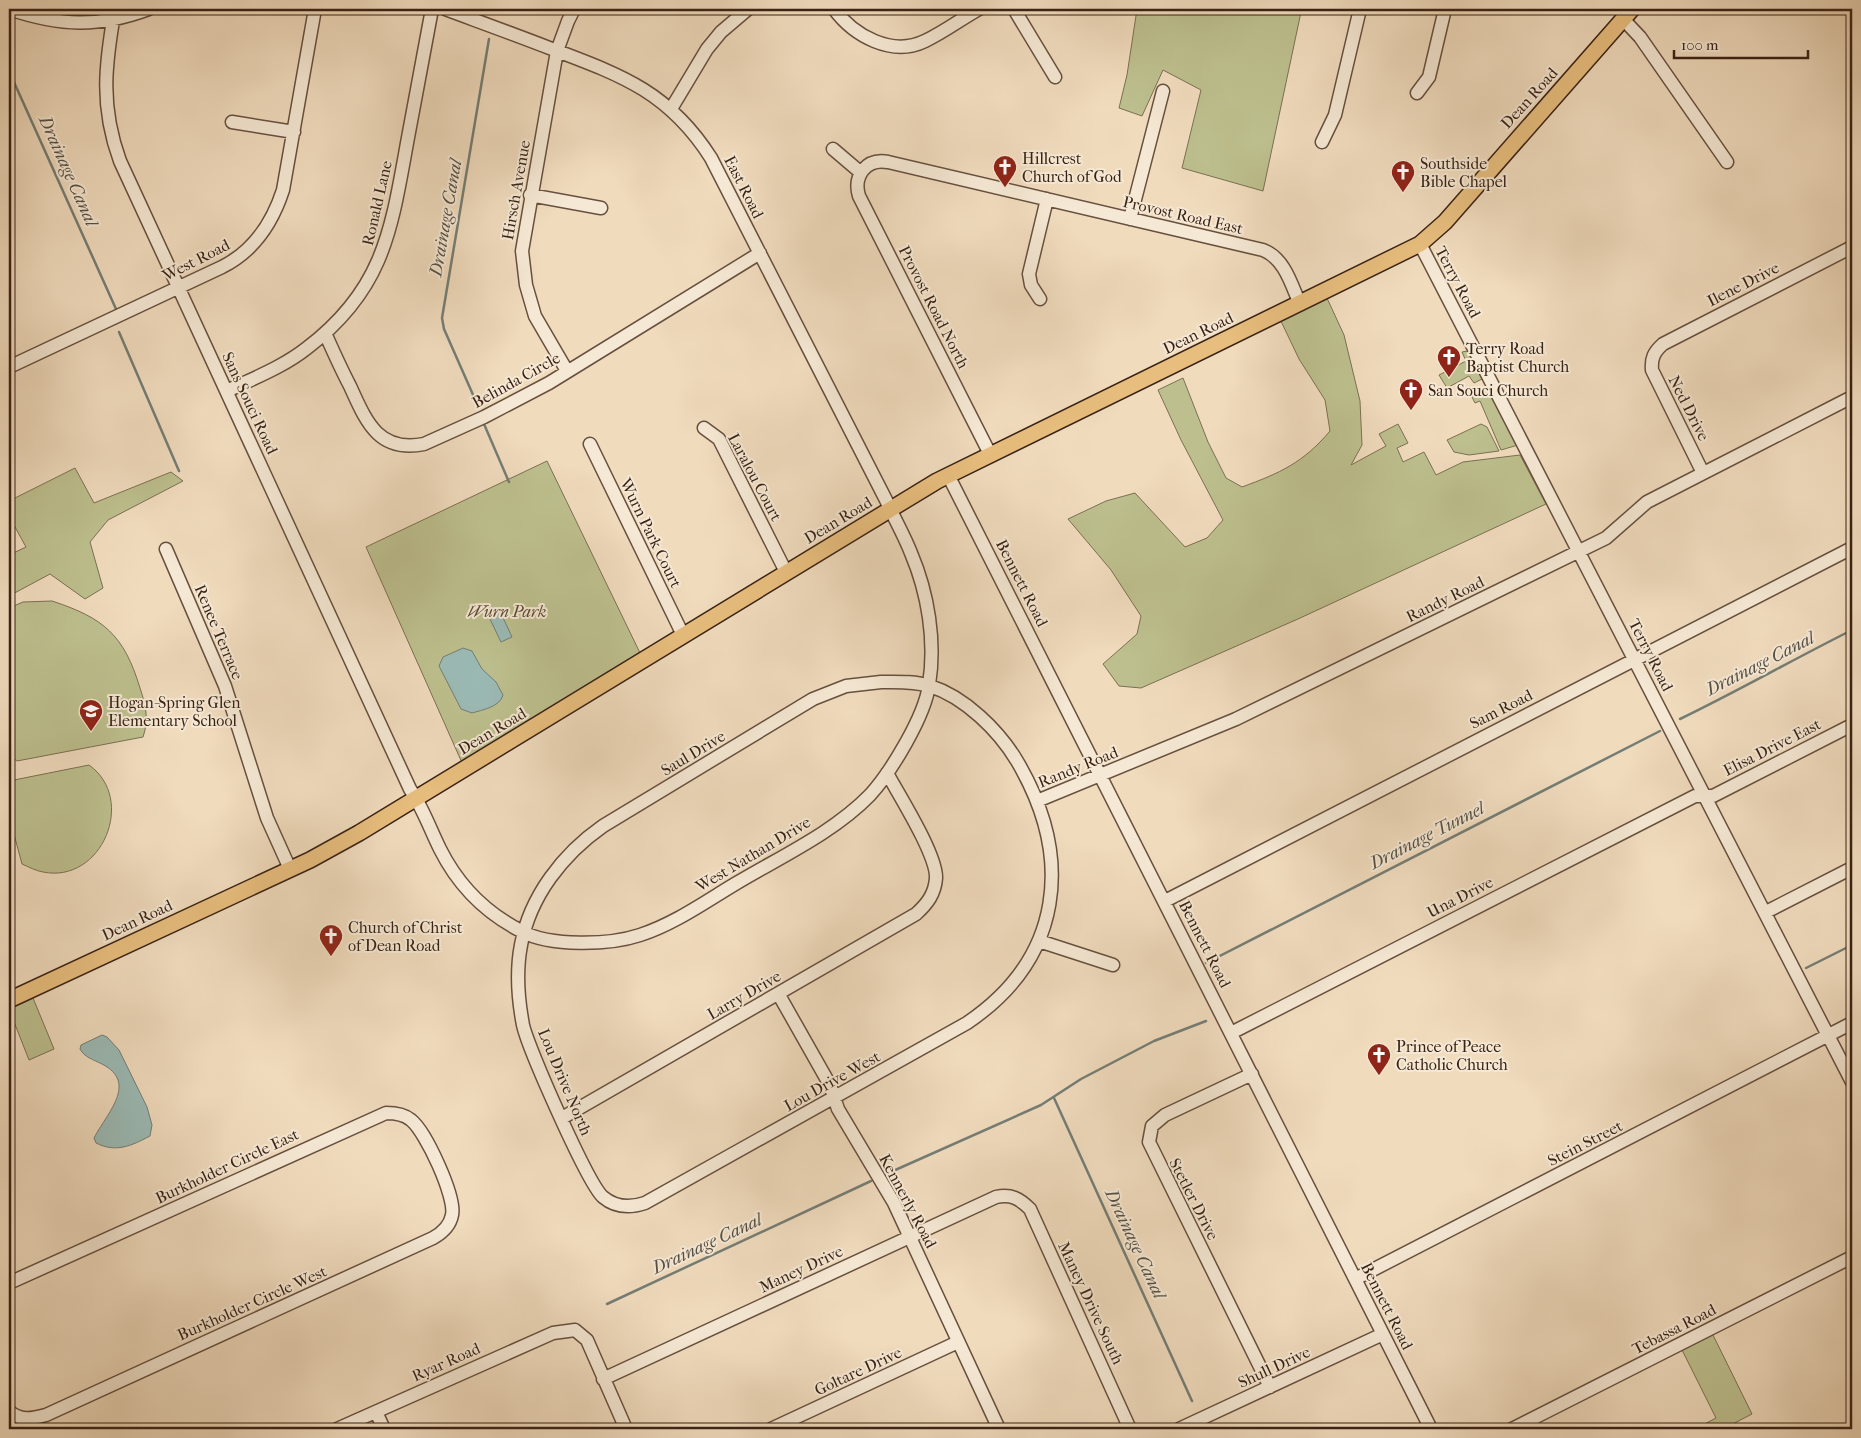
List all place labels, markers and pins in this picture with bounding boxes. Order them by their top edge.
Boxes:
place label: Hillcrest Church of God [1022,149,1122,186]
church icon: Hillcrest Church of God [992,154,1018,188]
place label: Southside Bible Chapel [1420,154,1508,191]
church icon: Southside Bible Chapel [1390,159,1416,193]
place label: Terry Road Baptist Church [1466,339,1569,376]
church icon: Terry Road Baptist Church [1436,344,1462,378]
church icon: San Souci Church [1398,377,1424,411]
place label: San Souci Church [1428,381,1548,400]
place label: Hogan-Spring Glen Elementary School [108,693,241,730]
school or university icon: Hogan-Spring Glen Elementary School [78,698,104,732]
place label: Church of Christ of Dean Road [348,918,463,955]
church icon: Church of Christ of Dean Road [318,923,344,957]
place label: Prince of Peace Catholic Church [1396,1037,1508,1074]
church icon: Prince of Peace Catholic Church [1366,1042,1392,1076]

